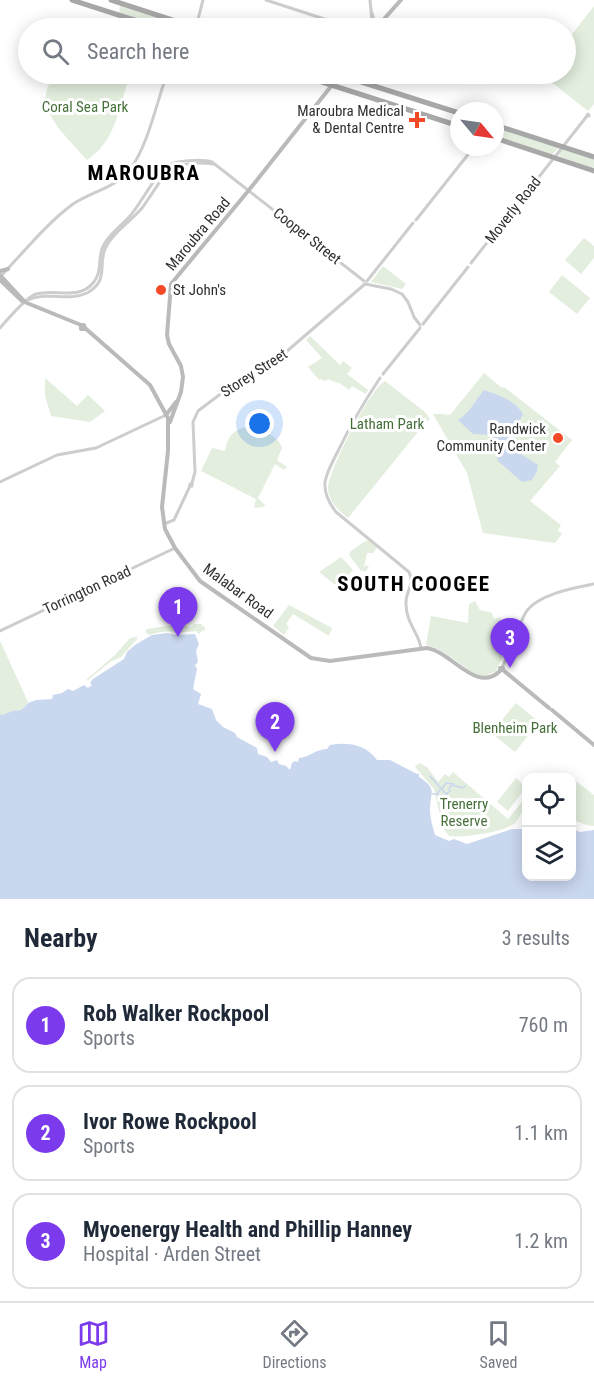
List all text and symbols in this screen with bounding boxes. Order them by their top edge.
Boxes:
search box [18,18,576,84]
icon: search [39,35,72,68]
text: Search here [87,39,189,64]
park label: Coral Sea Park [42,98,129,116]
place label: Maroubra Medical & Dental Centre [297,102,404,137]
north arrow [450,102,504,156]
marker: Maroubra Medical & Dental Centre [408,111,426,129]
district label: MAROUBRA [88,161,200,185]
street label: Moverly Road [481,173,545,247]
street label: Maroubra Road [162,194,234,274]
street label: Cooper Street [269,204,345,268]
place label: St John's [173,281,226,299]
marker: St John's [154,283,168,297]
street label: Storey Street [217,345,291,401]
your location [245,409,274,438]
park label: Latham Park [350,415,425,433]
place label: Randwick Community Center [436,420,546,455]
marker: Randwick Community Center [551,431,565,445]
street label: Malabar Road [200,560,276,622]
street label: Torrington Road [40,562,134,618]
district label: SOUTH COOGEE [337,572,491,596]
pin: 1 [158,588,198,637]
pin: 3 [490,618,530,668]
pin: 2 [256,702,294,752]
park label: Blenheim Park [472,719,558,737]
map controls [522,773,576,881]
button: locate [522,773,576,827]
park label: Trenerry Reserve [440,795,488,830]
button: layers [522,827,576,881]
text: Nearby [24,923,98,953]
text: 3 results [502,926,570,950]
text: Rob Walker Rockpool [83,1001,269,1026]
text: 1 [40,1013,51,1037]
text: 760 m [519,1013,568,1037]
text: Sports [83,1026,135,1050]
text: Ivor Rowe Rockpool [83,1109,257,1134]
text: 2 [40,1121,51,1145]
text: 1.1 km [514,1121,568,1145]
text: Sports [83,1134,135,1158]
text: Myoenergy Health and Phillip Hanney [83,1217,412,1242]
text: 3 [40,1229,51,1253]
text: 1.2 km [514,1229,568,1253]
text: Hospital · Arden Street [83,1242,261,1266]
tab: Map [77,1317,110,1372]
tab: Directions [263,1317,326,1372]
tab: Saved [479,1317,517,1372]

